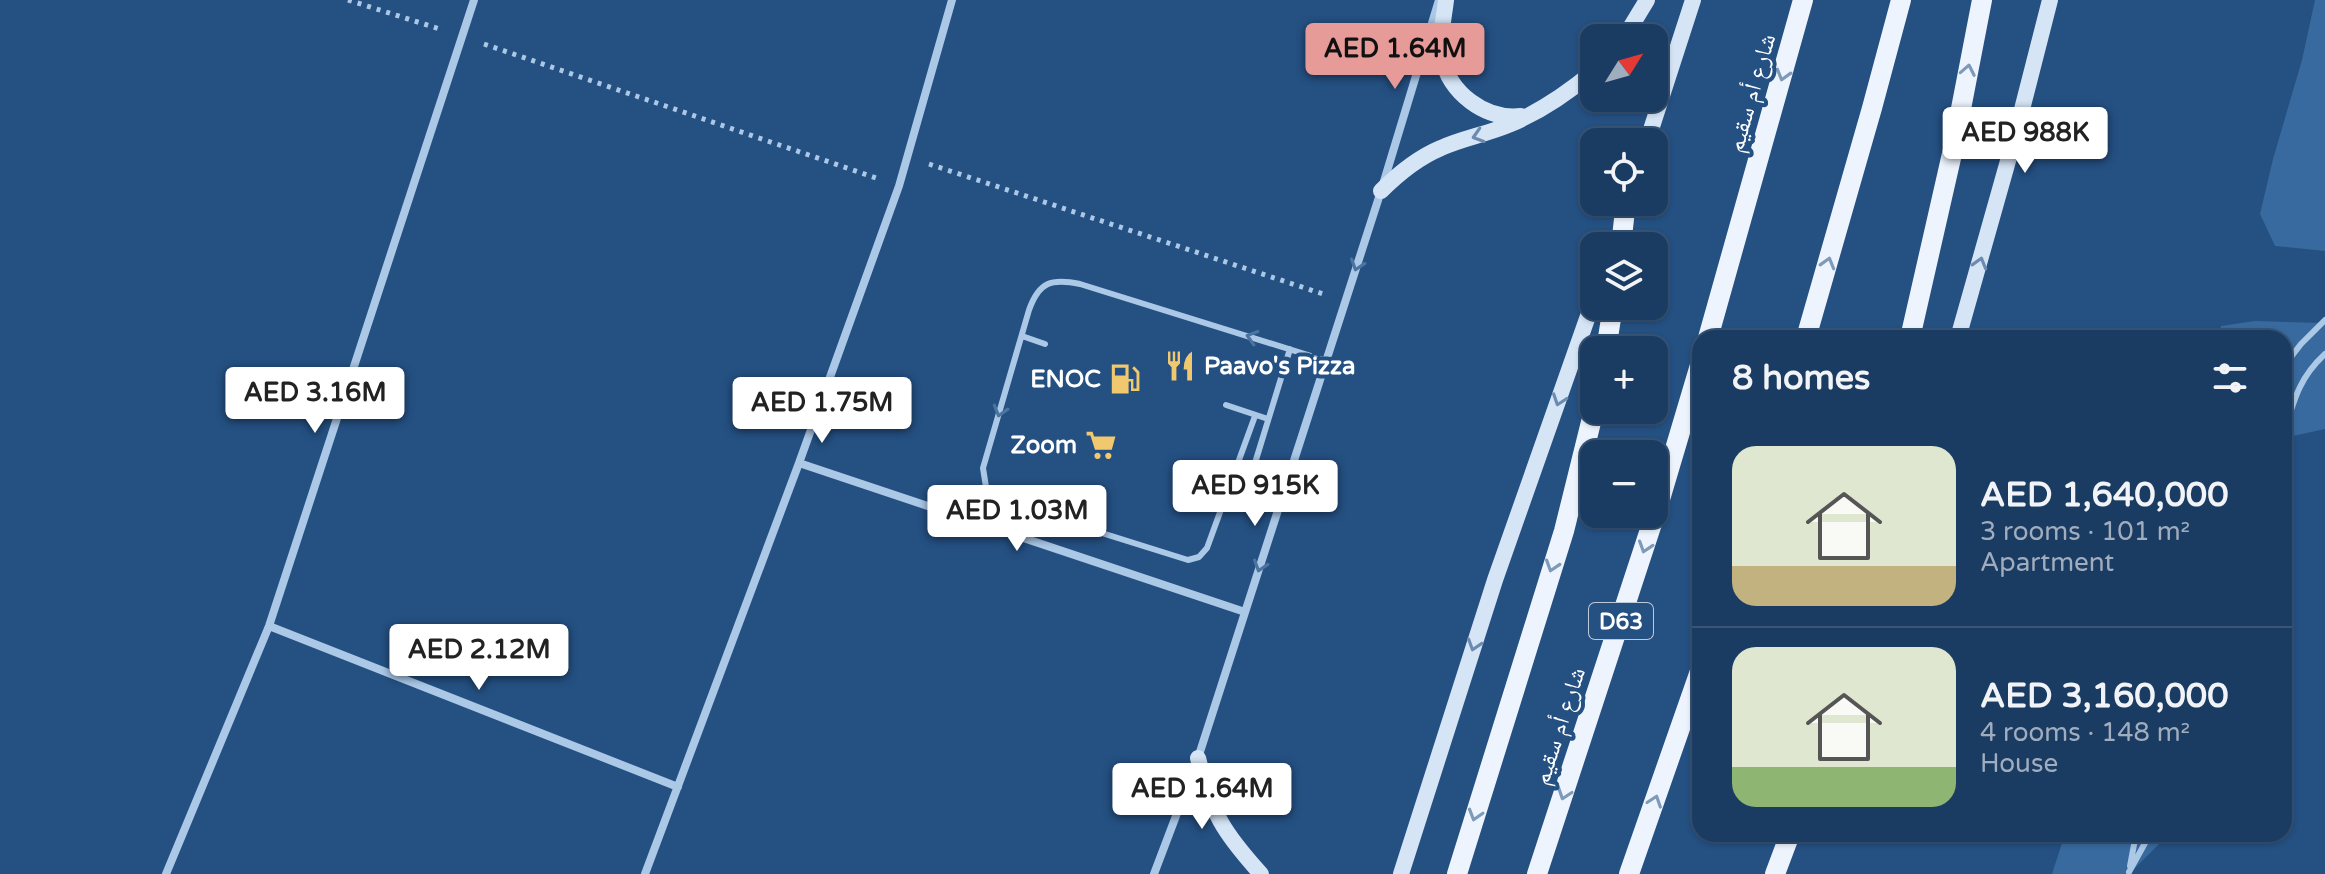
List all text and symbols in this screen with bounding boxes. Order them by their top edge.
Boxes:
pin: AED 1.64M [1303,23,1487,91]
north arrow [1580,24,1668,112]
map controls [1580,24,1668,528]
street label: شارع أم سقيم [1721,31,1783,156]
text: AED 1.64M [1323,33,1467,64]
one-way arrow [1959,64,1976,77]
one-way arrow [1775,68,1792,82]
pin: AED 988K [1942,107,2108,175]
text: AED 988K [1961,117,2089,148]
one-way arrow [1471,127,1485,143]
button: locate [1580,128,1668,216]
button: layers [1580,232,1668,320]
one-way arrow [1819,257,1835,271]
one-way arrow [1970,257,1987,271]
one-way arrow [1351,258,1367,272]
one-way arrow [1246,331,1260,347]
button: + [1580,336,1668,424]
restaurant icon: Paavo's Pizza [1163,349,1197,383]
place label: Paavo's Pizza [1204,352,1356,381]
icon: filters [2208,356,2252,400]
text: 8 homes [1732,358,1870,399]
fuel station icon: ENOC [1108,362,1142,396]
place label: ENOC [1030,365,1101,394]
pin: AED 3.16M [223,367,407,435]
text: AED 3.16M [243,377,387,408]
pin: AED 1.75M [730,377,914,445]
text: AED 1.75M [751,387,893,418]
one-way arrow [1553,392,1569,406]
one-way arrow [993,403,1009,417]
supermarket icon: Zoom [1084,428,1118,462]
place label: Zoom [1010,431,1077,460]
button: − [1580,440,1668,528]
pin: AED 915K [1172,460,1338,528]
text: AED 915K [1191,470,1319,501]
text: AED 1,640,000 [1980,475,2229,516]
icon: home [1796,478,1892,574]
pin: AED 1.03M [925,485,1109,553]
text: AED 1.03M [945,495,1089,526]
text: 3 rooms · 101 m² [1980,516,2190,547]
one-way arrow [1638,540,1654,553]
text: Apartment [1980,547,2114,578]
one-way arrow [1253,558,1269,572]
one-way arrow [1546,559,1562,573]
road number: D63 [1589,603,1653,639]
pin: AED 2.12M [387,624,571,692]
text: AED 2.12M [407,634,551,665]
one-way arrow [1467,637,1483,651]
street label: شارع أم سقيم [1527,664,1593,789]
text: AED 3,160,000 [1980,676,2229,717]
icon: home [1796,679,1892,775]
text: 4 rooms · 148 m² [1980,717,2190,748]
text: House [1980,748,2058,779]
pin: AED 1.64M [1110,763,1294,831]
text: AED 1.64M [1130,773,1274,804]
one-way arrow [1557,786,1573,800]
one-way arrow [1645,794,1661,808]
one-way arrow [1468,807,1484,821]

